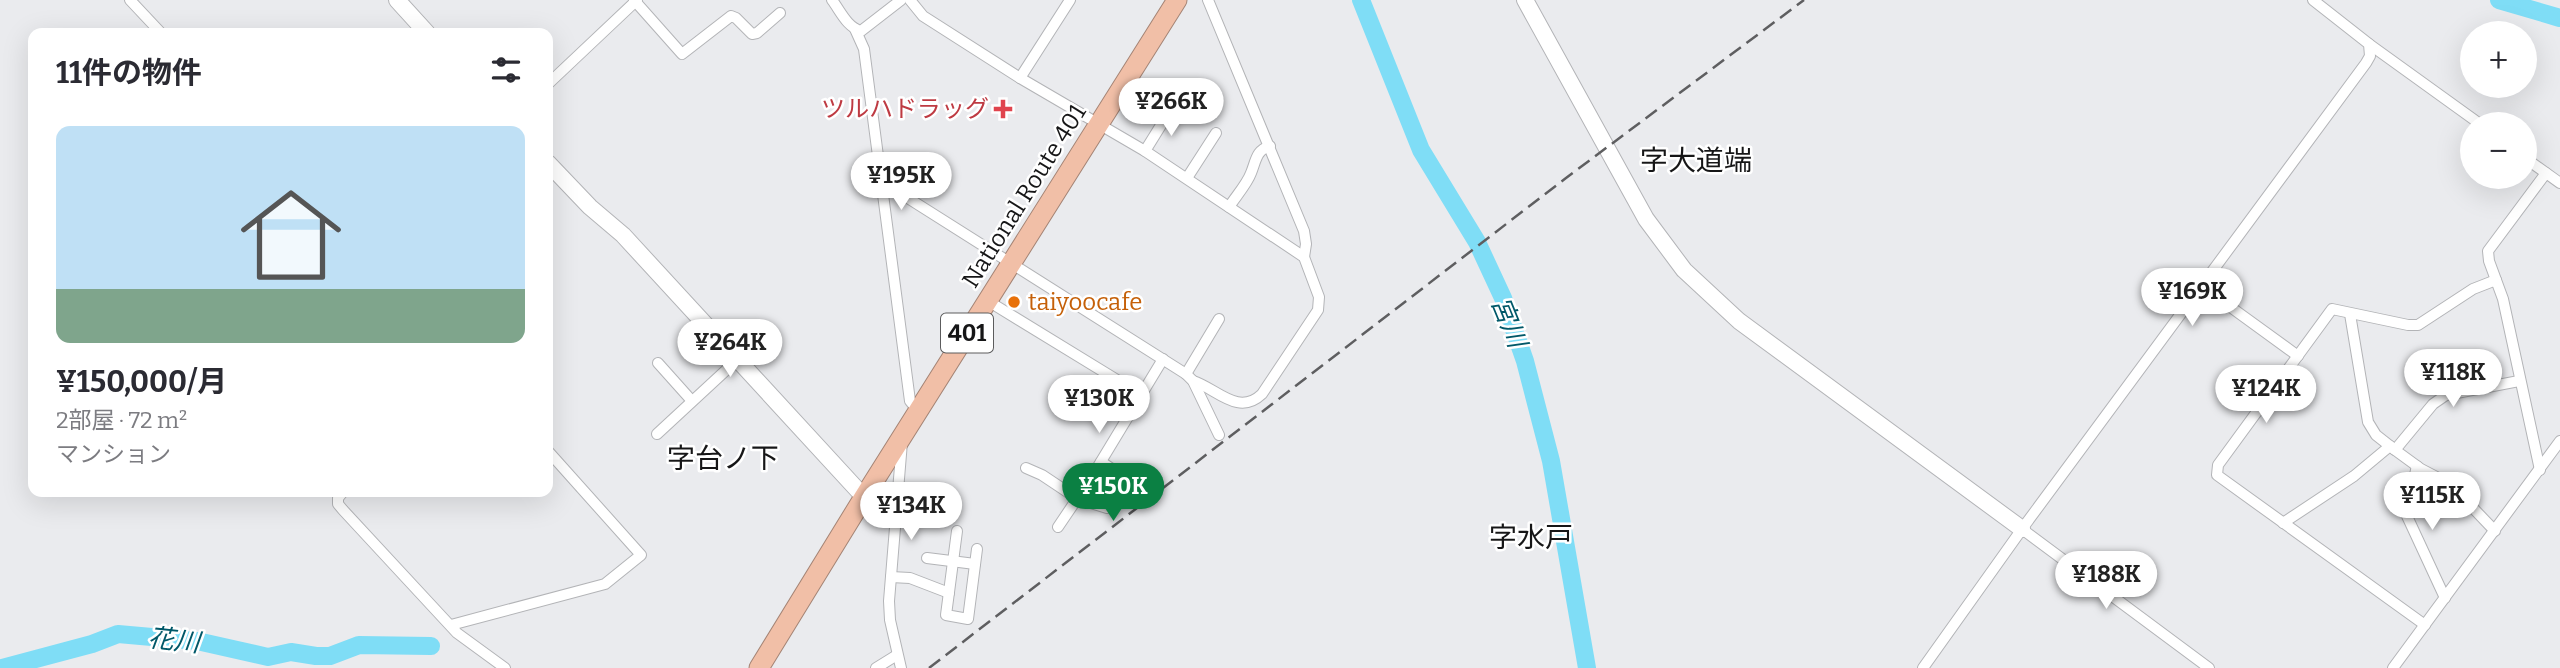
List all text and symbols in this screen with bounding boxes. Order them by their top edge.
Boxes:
map controls [2460,21,2537,189]
button: + [2460,21,2537,98]
icon: filters [487,51,525,89]
text: 11件の物件 [56,55,202,91]
pin: ¥266K [1122,78,1220,138]
text: ¥266K [1135,87,1207,115]
place label: ツルハドラッグ [821,95,989,123]
street label: National Route 401 [956,99,1092,293]
marker: ツルハドラッグ [995,101,1011,117]
button: − [2460,112,2537,189]
district label: 字大道端 [1640,144,1752,177]
pin: ¥195K [852,152,950,212]
text: ¥195K [867,161,935,189]
icon: home [228,172,354,298]
pin: ¥169K [2143,268,2241,328]
text: ¥169K [2157,277,2227,305]
place label: taiyoocafe [1028,288,1142,316]
water label: 宮川 [1484,292,1534,355]
marker: taiyoocafe [1006,294,1022,310]
road number: 401 [941,314,993,352]
pin: ¥264K [681,320,779,379]
text: ¥264K [693,328,767,356]
pin: ¥118K [2404,350,2502,409]
text: ¥118K [2420,358,2486,386]
text: ¥150,000/月 [56,364,227,400]
pin: ¥124K [2217,366,2315,425]
text: ¥124K [2231,374,2301,402]
pin: ¥130K [1050,376,1148,435]
text: ¥130K [1064,384,1134,412]
text: 2部屋 · 72 m² [56,406,187,434]
text: マンション [56,440,171,468]
district label: 字台ノ下 [667,442,779,475]
pin: ¥150K [1064,463,1162,523]
text: ¥150K [1078,472,1148,500]
pin: ¥115K [2383,472,2481,532]
text: ¥115K [2400,481,2464,509]
pin: ¥134K [862,482,960,542]
text: ¥134K [876,491,946,519]
district label: 字水戸 [1489,521,1573,554]
pin: ¥188K [2057,552,2155,611]
text: ¥188K [2071,560,2141,588]
water label: 花川 [146,622,204,659]

